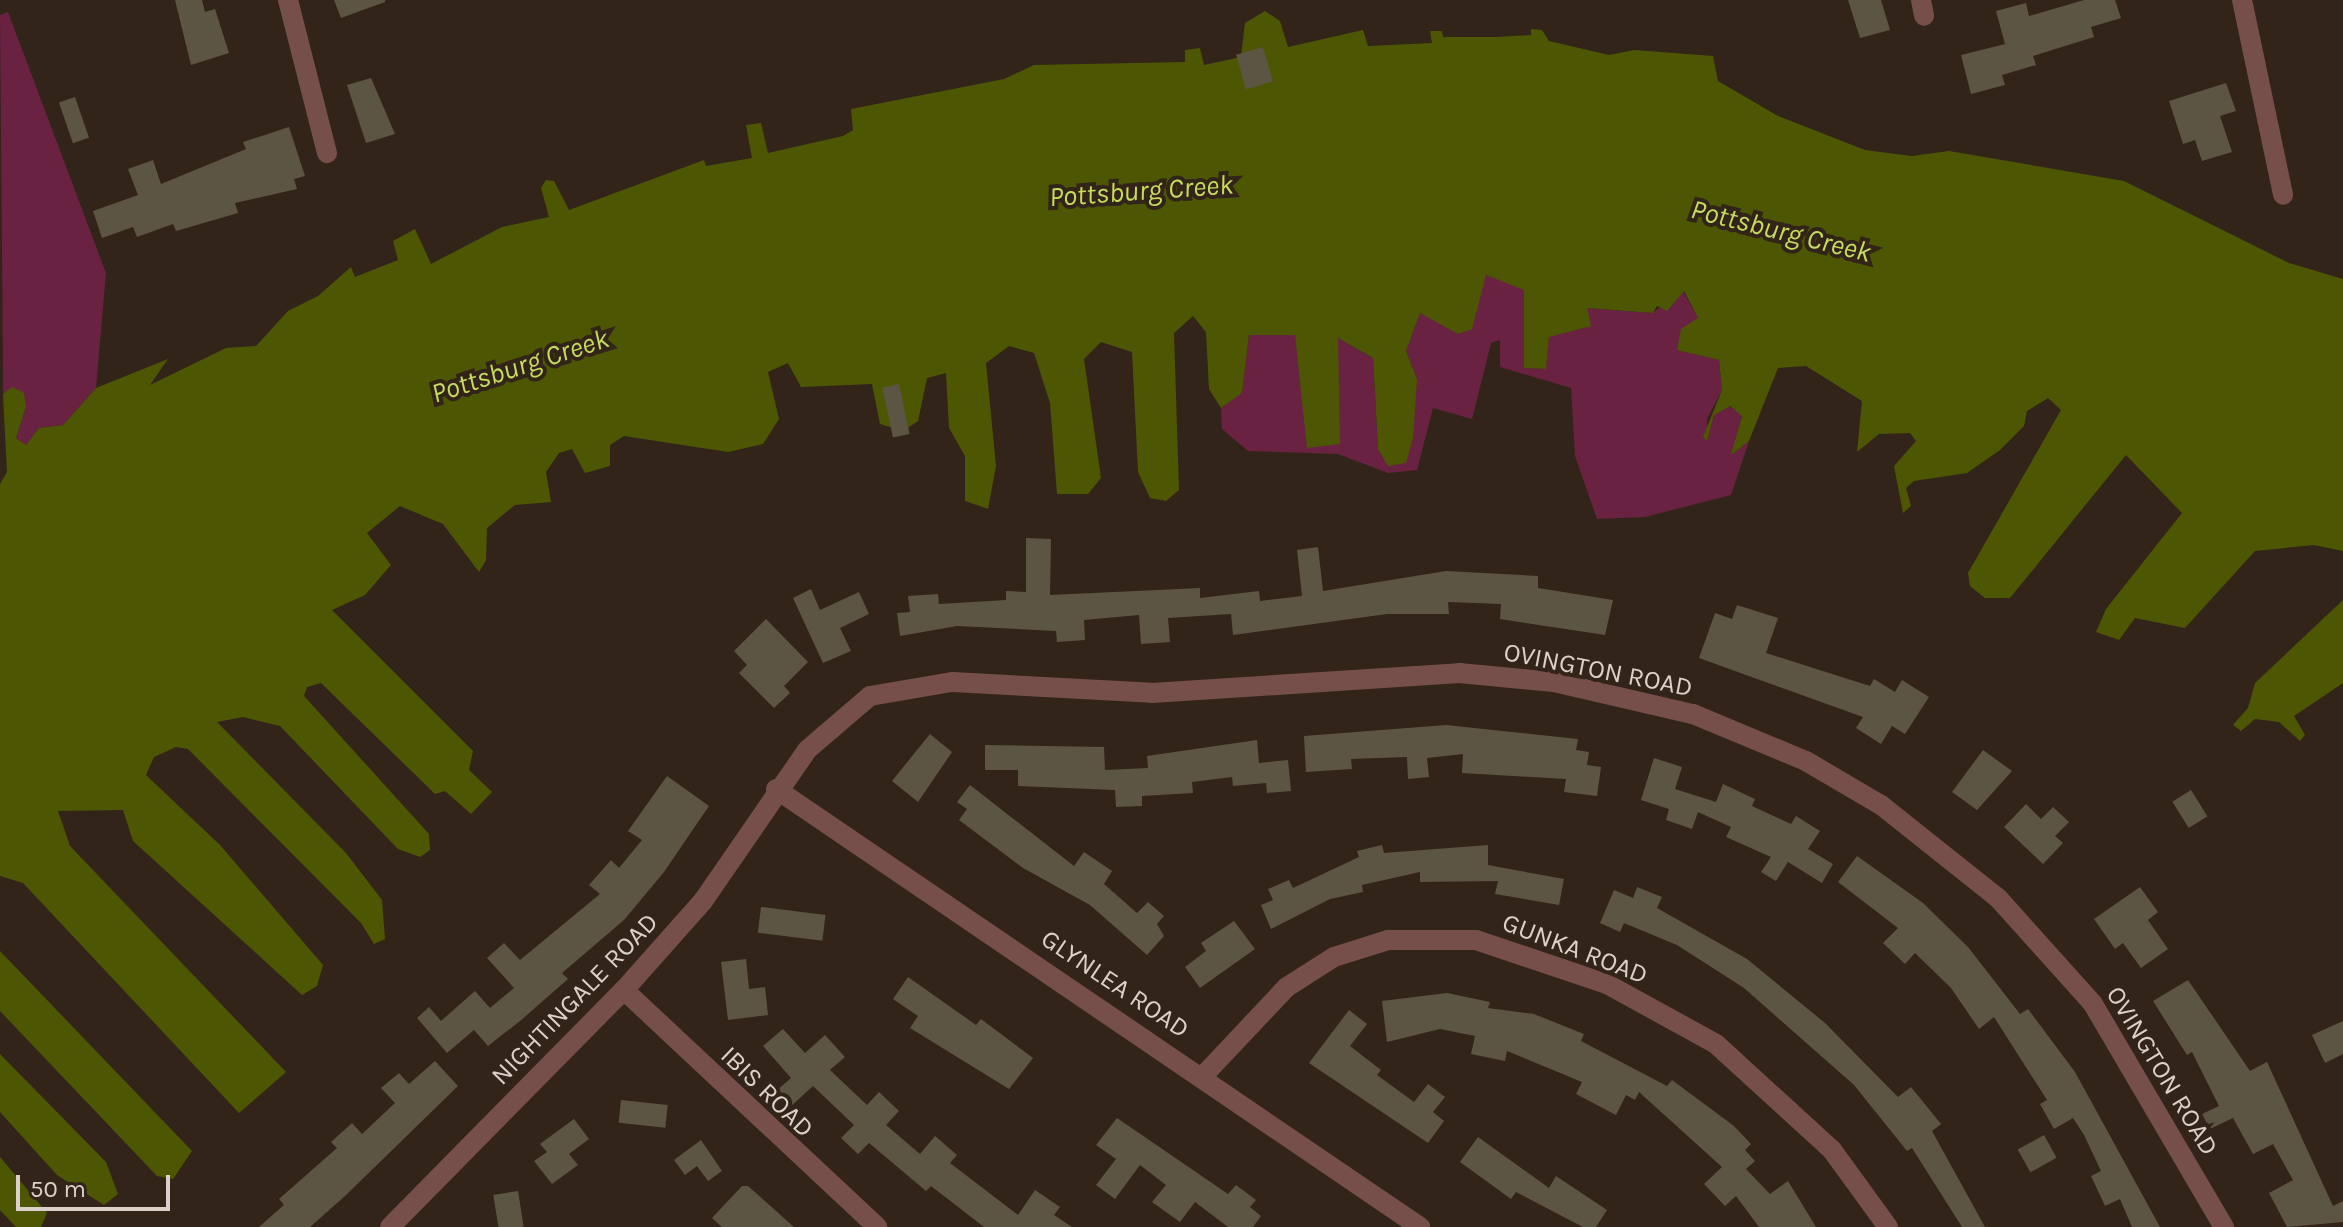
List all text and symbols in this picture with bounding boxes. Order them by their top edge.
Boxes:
water label: Pottsburg Creek [1048,168,1234,214]
water label: Pottsburg Creek [1687,192,1875,270]
water label: Pottsburg Creek [427,322,613,410]
street label: OVINGTON ROAD [1501,636,1695,704]
street label: NIGHTINGALE ROAD [485,907,665,1091]
street label: GUNKA ROAD [1498,907,1652,991]
street label: GLYNLEA ROAD [1035,923,1195,1045]
street label: OVINGTON ROAD [2099,981,2225,1161]
street label: IBIS ROAD [714,1040,820,1144]
scale bar [20,1159,174,1209]
text: 50 m [30,1175,86,1203]

